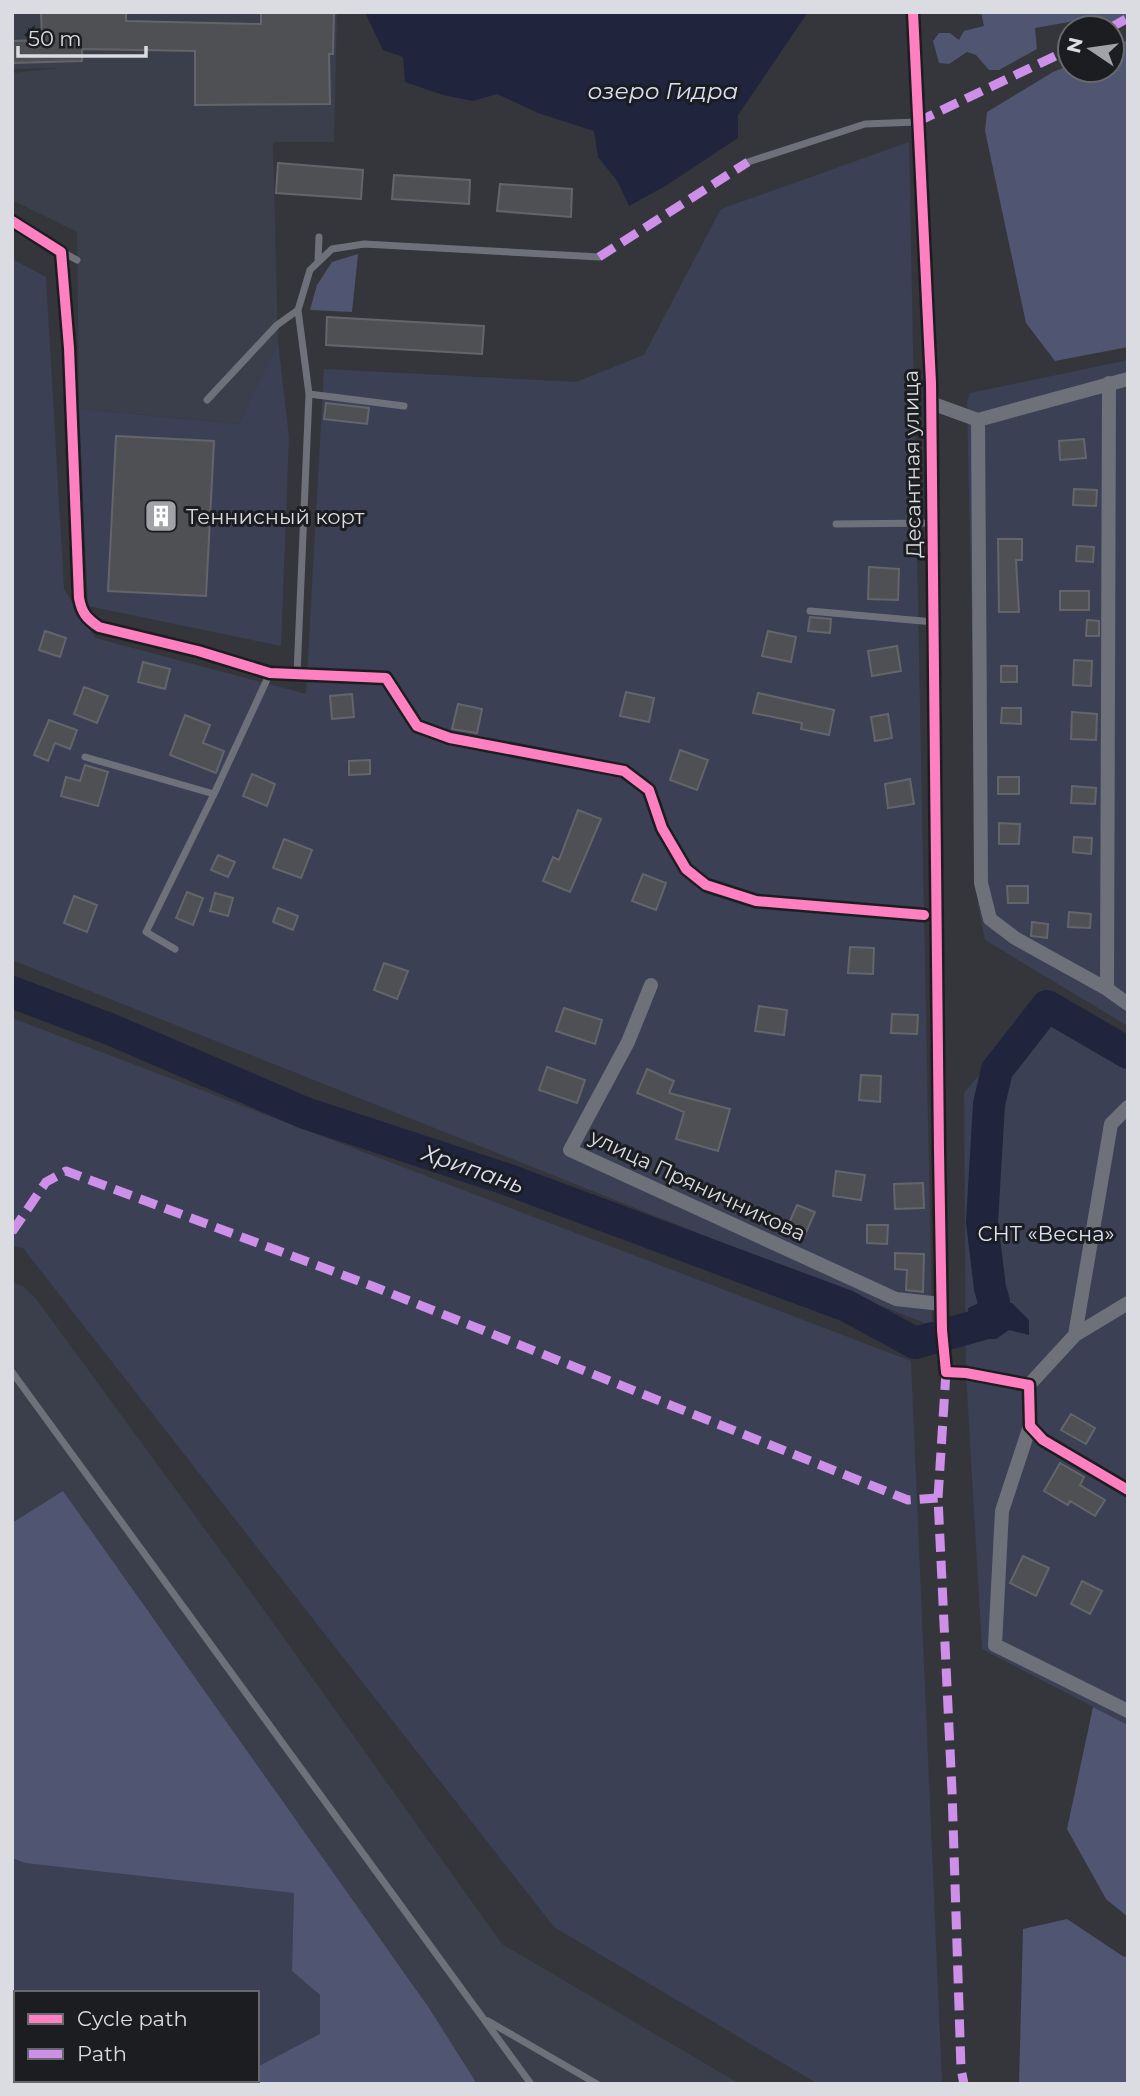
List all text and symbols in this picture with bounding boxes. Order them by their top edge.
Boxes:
scale bar [18,14,145,58]
north arrow [1056,14,1126,84]
text: 50 m [28,26,82,51]
text: N [1062,35,1088,55]
water label: озеро Гидра [588,77,738,105]
street label: Десантная улица [898,370,926,558]
building icon: Теннисный корт [142,497,180,535]
place label: Теннисный корт [186,504,365,529]
street label: улица Пряничникова [585,1124,810,1246]
water label: Хрипань [417,1138,528,1200]
park label: СНТ «Весна» [977,1221,1115,1246]
legend [14,1991,259,2082]
text: Cycle path [77,2006,188,2031]
text: Path [77,2041,127,2066]

